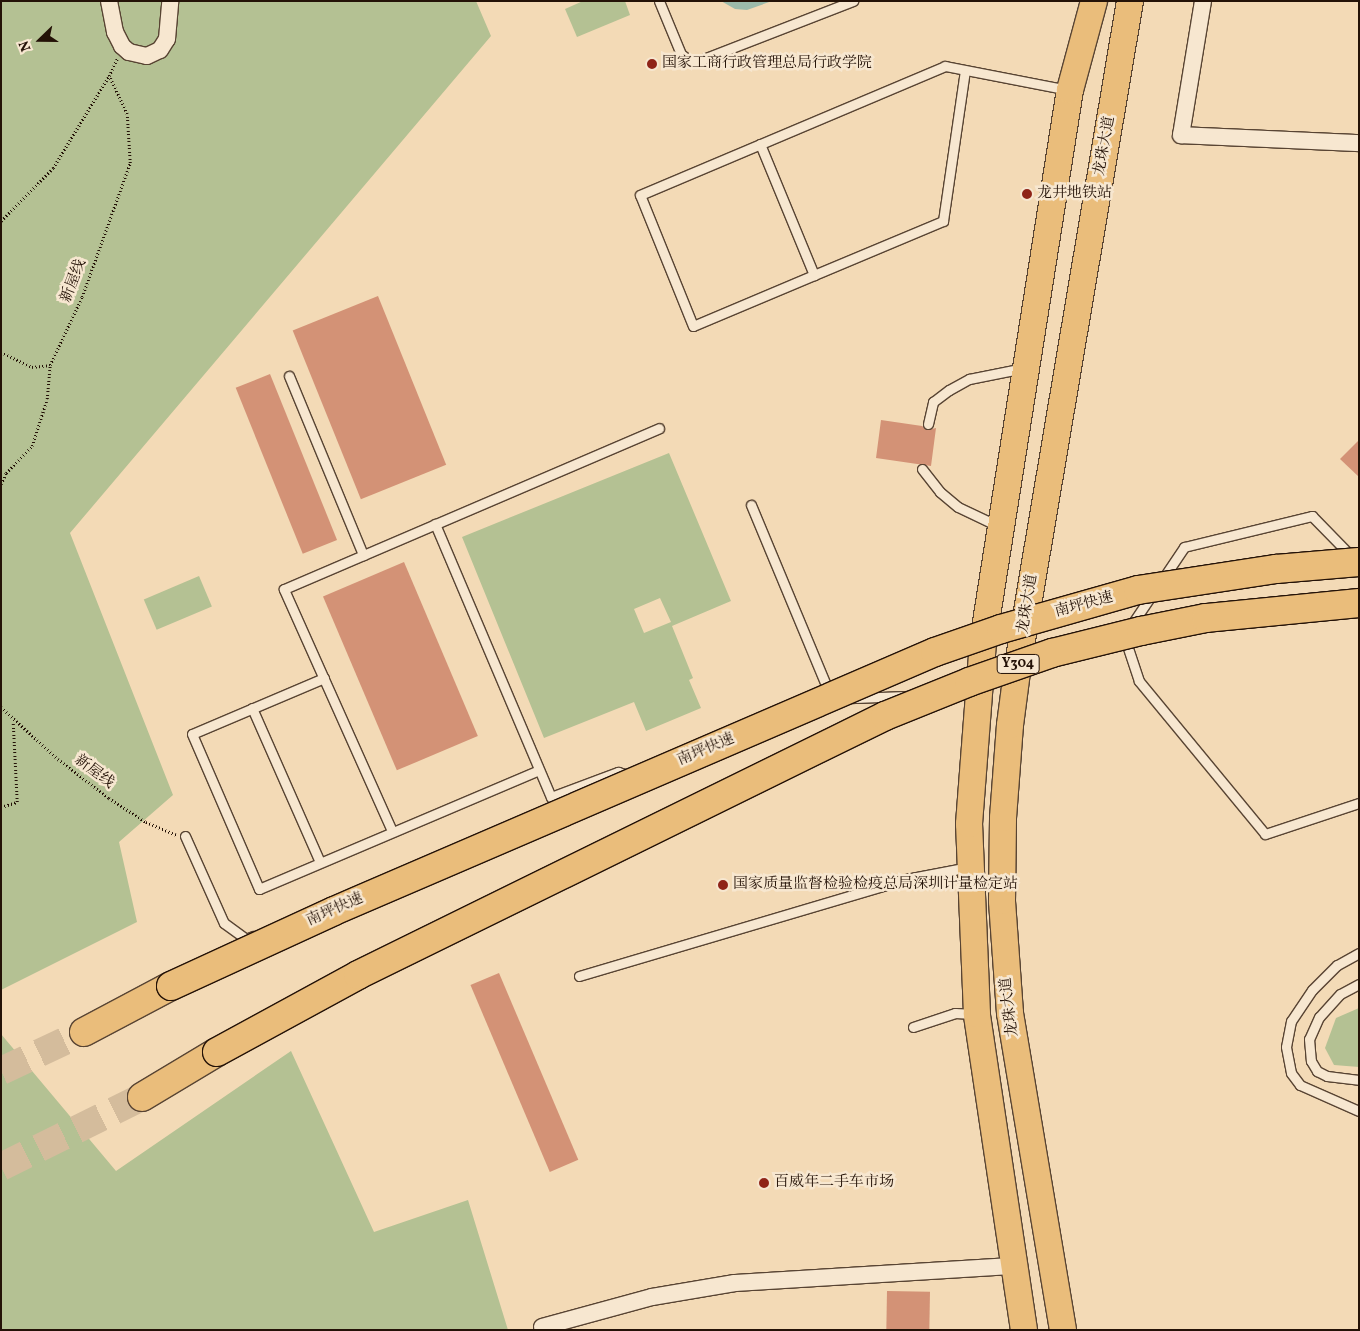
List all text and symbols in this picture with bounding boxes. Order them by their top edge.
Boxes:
north arrow [15,15,65,65]
text: N [15,38,36,54]
place label: 国家工商行政管理总局行政学院 [662,55,872,73]
marker: 国家工商行政管理总局行政学院 [646,58,658,70]
street label: 龙珠大道 [1091,115,1119,177]
place label: 龙井地铁站 [1037,185,1112,203]
marker: 龙井地铁站 [1021,188,1033,200]
street label: 新屋线 [58,257,90,305]
street label: 龙珠大道 [1014,573,1042,635]
street label: 南坪快速 [1053,589,1115,621]
road number: Y304 [996,652,1040,676]
street label: 南坪快速 [675,730,737,770]
street label: 新屋线 [71,751,117,793]
place label: 国家质量监督检验检疫总局深圳计量检定站 [733,876,1018,894]
marker: 国家质量监督检验检疫总局深圳计量检定站 [717,879,729,891]
street label: 南坪快速 [304,890,366,930]
street label: 龙珠大道 [997,976,1023,1038]
place label: 百威年二手车市场 [774,1174,894,1192]
marker: 百威年二手车市场 [758,1177,770,1189]

